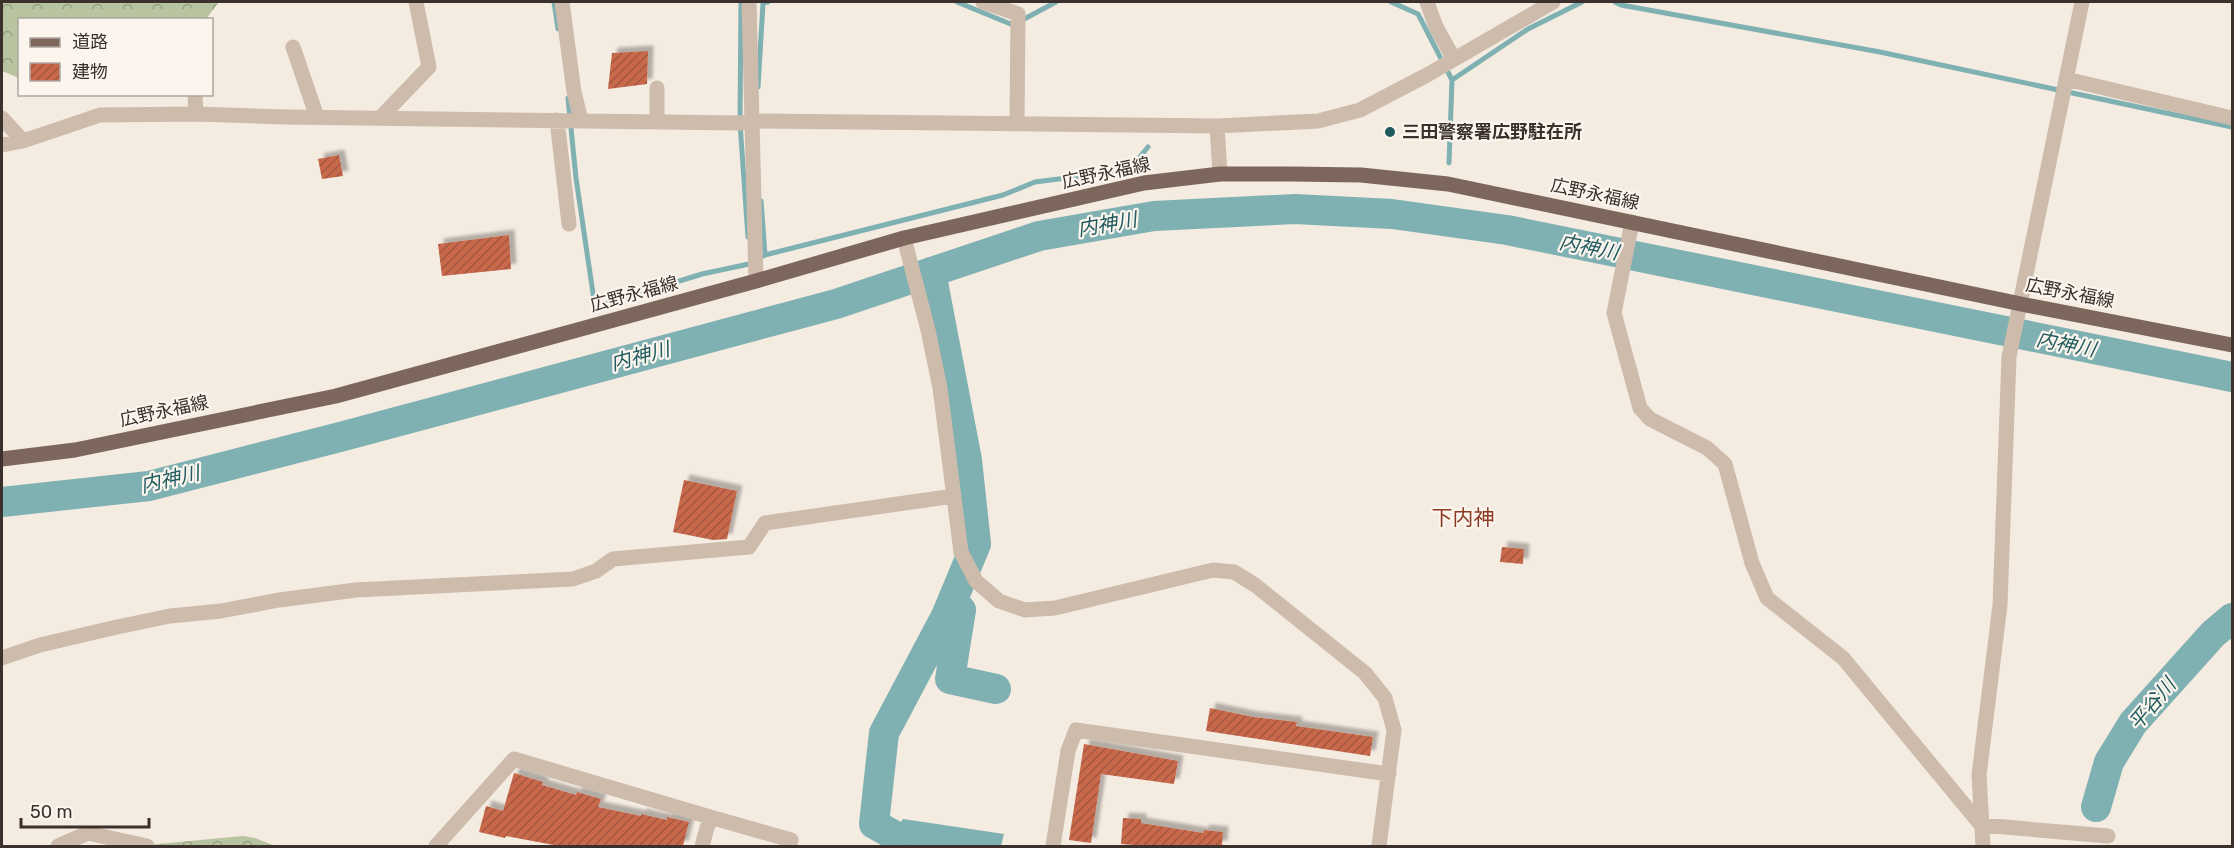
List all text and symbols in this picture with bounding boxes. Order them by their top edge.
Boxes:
legend [18,18,213,96]
text: 道路 [72,31,108,53]
text: 建物 [72,61,108,83]
place label: 三田警察署広野駐在所 [1402,121,1582,143]
marker: 三田警察署広野駐在所 [1383,125,1397,139]
street label: 広野永福線 [1060,153,1152,193]
street label: 広野永福線 [1549,174,1641,214]
water label: 内神川 [1075,207,1141,241]
water label: 内神川 [1557,229,1623,265]
street label: 広野永福線 [588,272,680,316]
street label: 広野永福線 [2024,274,2116,312]
water label: 内神川 [2034,326,2100,362]
water label: 内神川 [608,336,674,375]
street label: 広野永福線 [118,391,210,431]
water label: 内神川 [138,460,204,497]
district label: 下内神 [1432,505,1495,530]
water label: 平谷川 [2124,672,2182,735]
scale bar [21,791,148,829]
text: 50 m [30,801,73,823]

